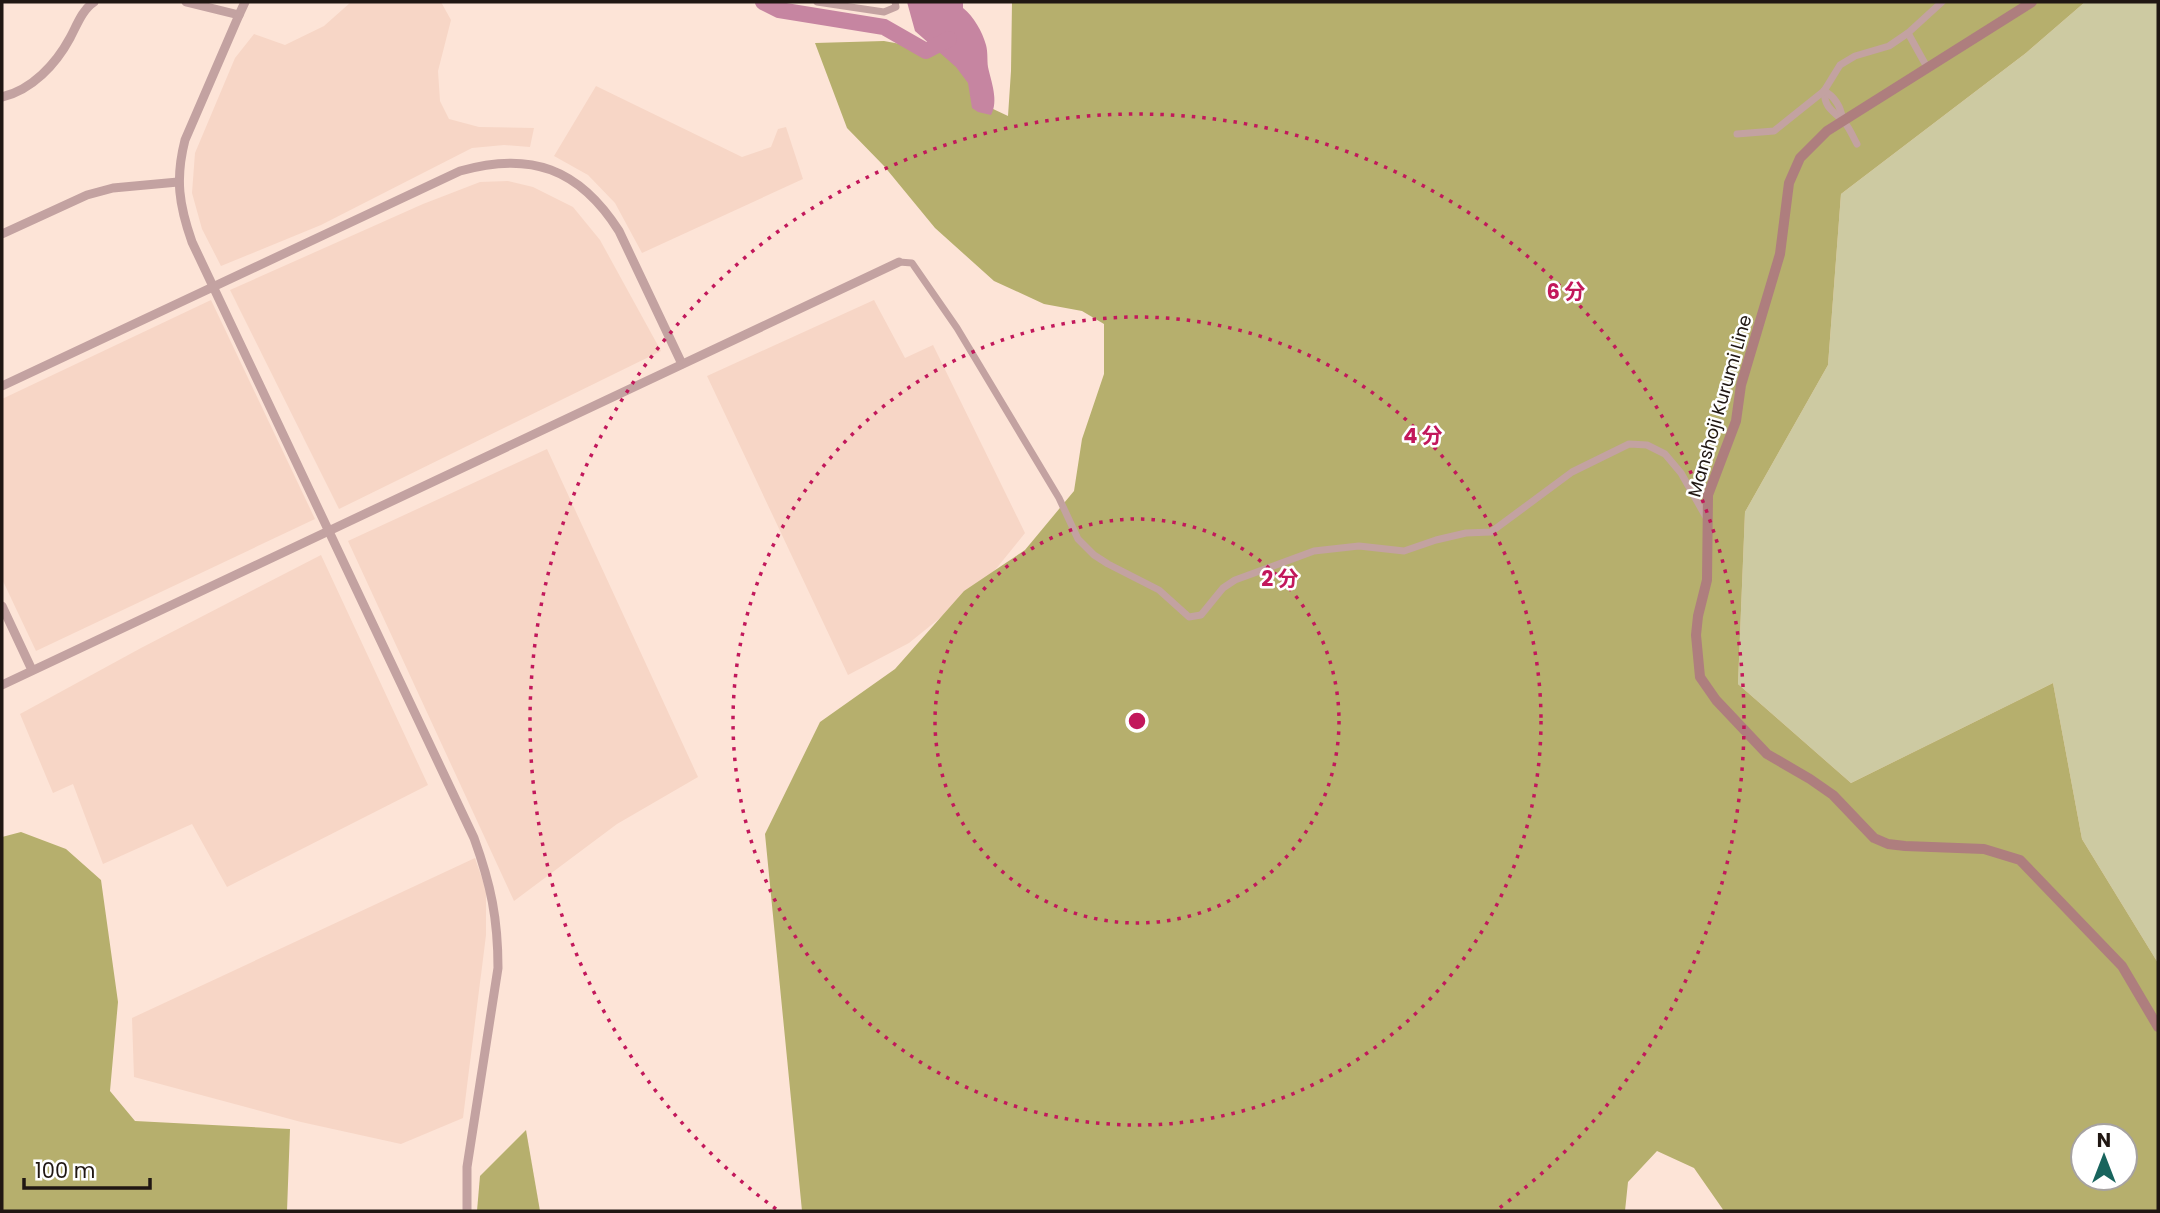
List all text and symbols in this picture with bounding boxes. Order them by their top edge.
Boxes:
text: 6 分 [1547,277,1585,306]
street label: Manshoji Kurumi Line [1682,312,1758,500]
text: 4 分 [1403,421,1443,450]
text: 2 分 [1261,564,1299,593]
centre of rings [1125,709,1149,733]
north arrow [2069,1122,2139,1192]
text: N [2097,1127,2111,1154]
scale bar [24,1146,150,1190]
text: 100 m [35,1156,95,1185]

